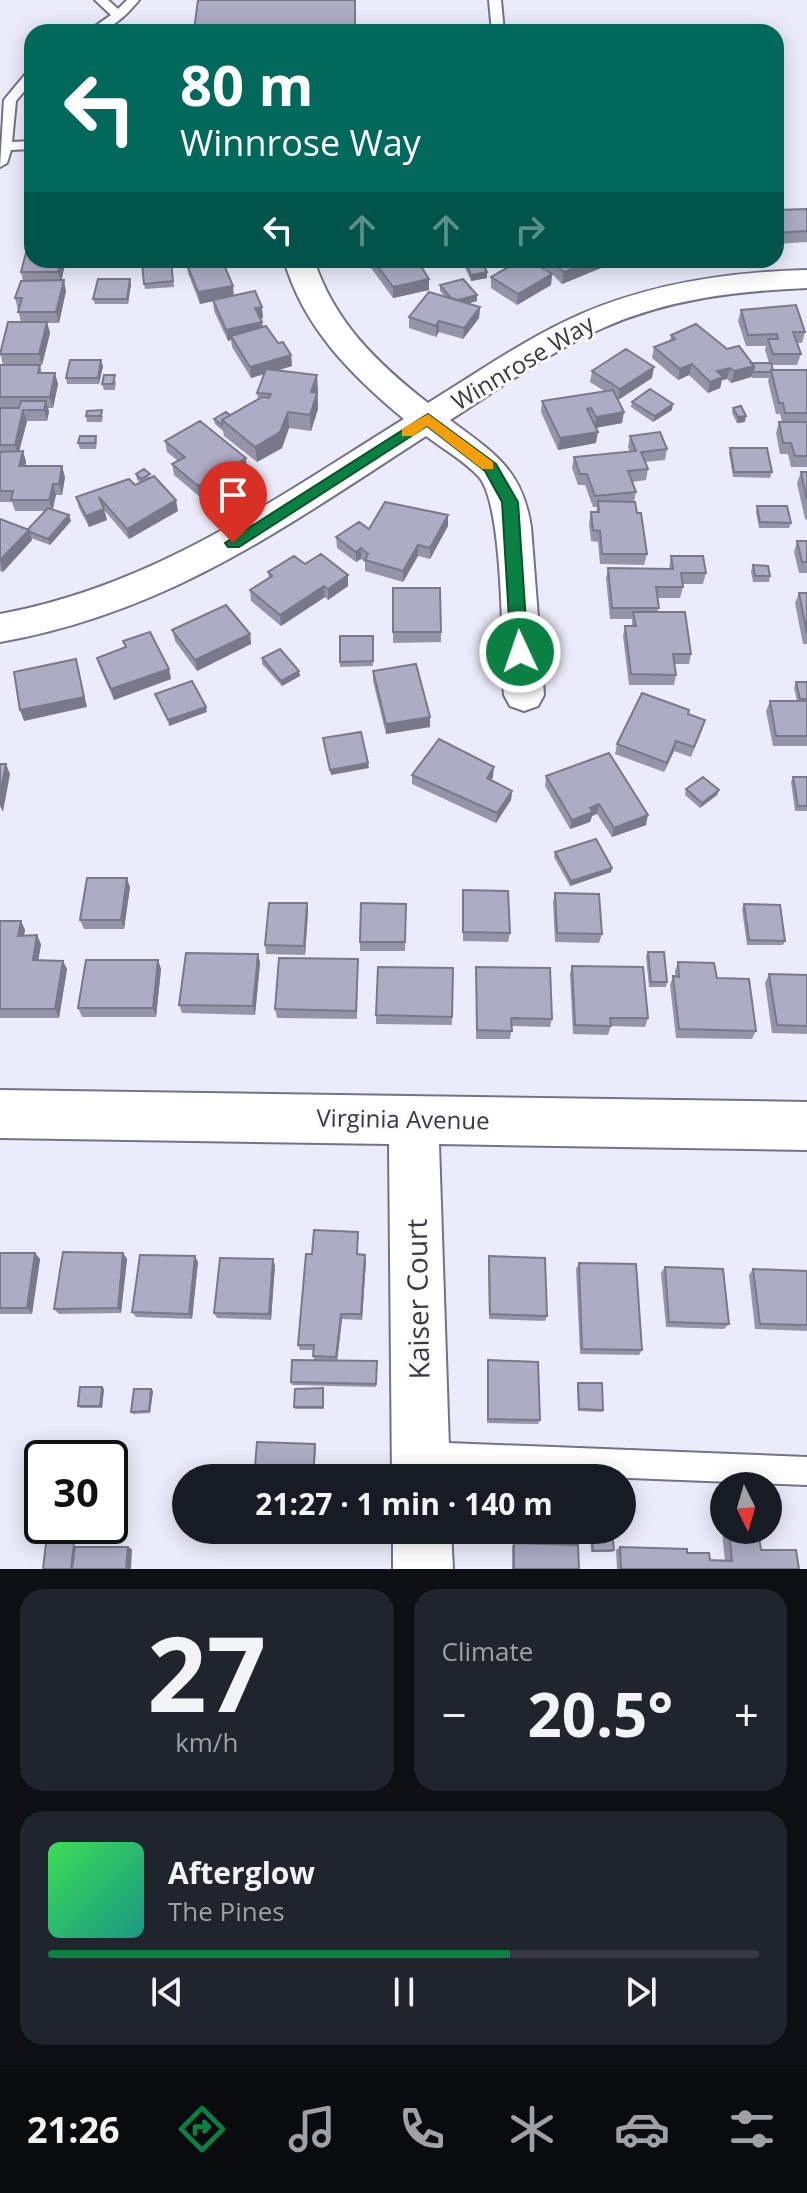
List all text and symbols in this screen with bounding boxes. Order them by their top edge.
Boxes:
text: 80 m [180,46,314,122]
icon: left [48,56,152,160]
text: Winnrose Way [180,118,421,167]
icon: left [256,208,300,252]
icon: ahead [340,208,384,252]
icon: ahead [424,208,468,252]
icon: right [508,208,552,252]
street label: Winnrose Way [445,306,600,417]
pin [199,461,267,543]
icon: arrive [211,473,255,517]
position arrow [478,610,562,694]
street label: Virginia Avenue [316,1100,490,1137]
street label: Kaiser Court [397,1218,437,1380]
speed limit sign: 30 [24,1440,128,1544]
north arrow [710,1472,782,1544]
map controls [710,1472,782,1544]
text: 21:27 · 1 min · 140 m [255,1483,553,1524]
text: 27 [147,1601,266,1742]
text: Climate [442,1633,533,1669]
text: 20.5° [527,1673,673,1755]
text: − [442,1684,467,1744]
text: + [734,1684,759,1744]
text: km/h [175,1724,238,1760]
text: Afterglow [168,1852,315,1893]
text: The Pines [168,1893,285,1929]
icon: previous [145,1970,189,2014]
icon: pause [382,1970,426,2014]
icon: next [619,1970,663,2014]
icon: directions [174,2101,230,2157]
icon: music [284,2101,340,2157]
icon: phone [394,2101,450,2157]
icon: climate [504,2101,560,2157]
icon: car [614,2101,670,2157]
icon: filters [724,2101,780,2157]
text: 21:26 [27,2105,120,2154]

